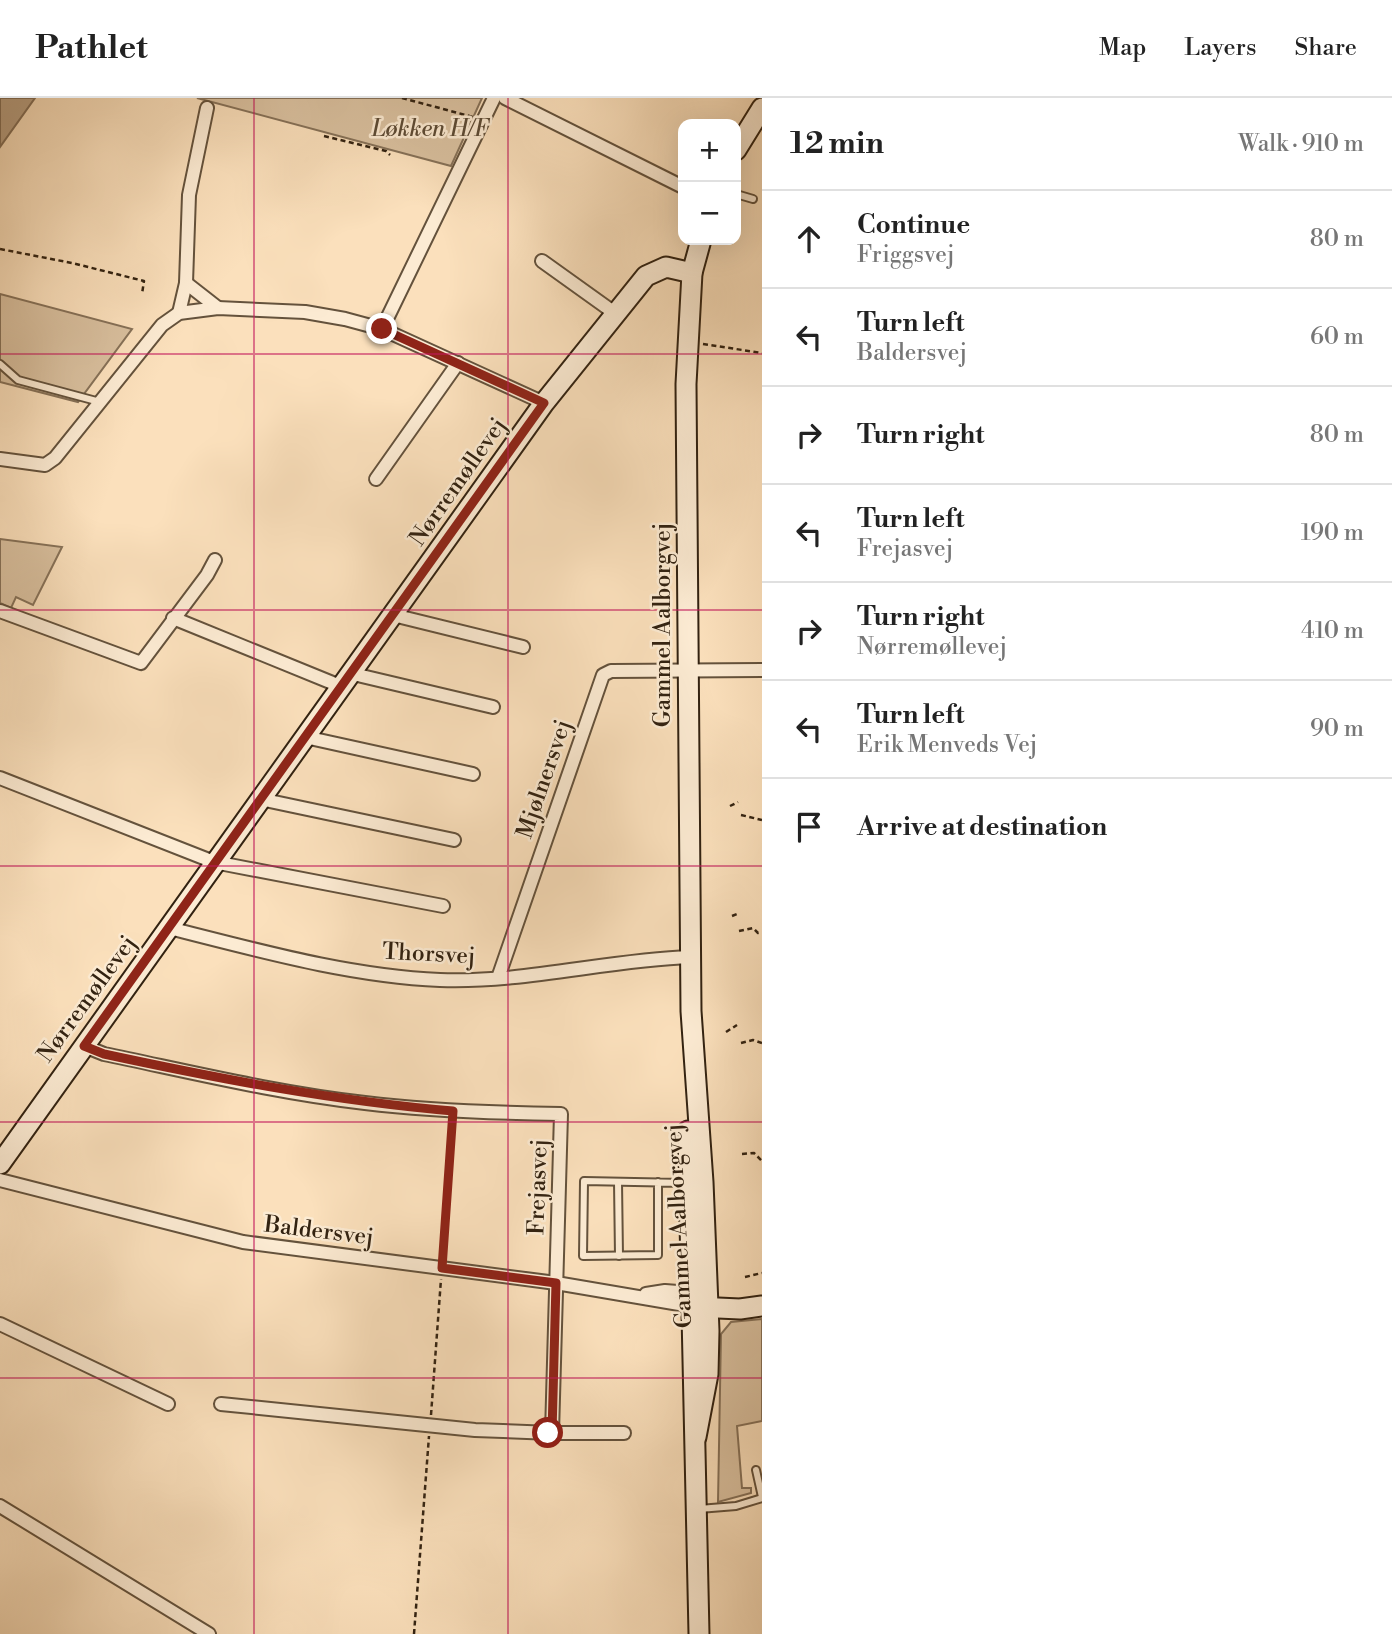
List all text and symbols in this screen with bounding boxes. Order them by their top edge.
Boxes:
text: Pathlet [35,28,148,69]
text: Map [1099,33,1146,63]
text: Layers [1184,33,1256,63]
text: Share [1294,33,1357,63]
park label: Løkken H/F [371,115,491,143]
map controls [678,119,741,245]
button: + [678,119,741,182]
text: 12 min [790,125,884,163]
text: Walk · 910 m [1238,130,1364,158]
button: − [678,182,741,245]
text: Continue [857,209,970,241]
icon: ahead [790,220,828,258]
text: 80 m [1310,225,1364,253]
text: Friggsvej [857,241,955,269]
text: Turn left [857,307,965,339]
route end [366,313,397,344]
icon: left [790,318,828,356]
text: 60 m [1310,323,1364,351]
text: Baldersvej [857,339,967,367]
street label: Nørremøllevej [404,413,512,551]
icon: right [790,416,828,454]
text: Turn right [857,419,985,451]
text: 80 m [1310,421,1364,449]
text: Turn left [857,503,965,535]
icon: left [790,514,828,552]
text: 190 m [1301,519,1364,547]
street label: Gammel Aalborgvej [649,523,677,727]
text: Frejasvej [857,535,953,563]
text: Turn right [857,601,985,633]
icon: right [790,612,828,650]
text: 410 m [1301,617,1364,645]
text: Nørremøllevej [857,633,1007,661]
text: Turn left [857,699,965,731]
icon: left [790,710,828,748]
text: 90 m [1310,715,1364,743]
street label: Mjølnersvej [511,716,577,842]
text: Erik Menveds Vej [857,731,1037,759]
icon: arrive [790,808,828,846]
text: Arrive at destination [857,811,1107,843]
street label: Nørremøllevej [32,930,142,1068]
street label: Thorsvej [382,938,476,970]
street label: Gammel Aalborgvej [660,1123,698,1329]
street label: Frejasvej [522,1138,554,1236]
street label: Baldersvej [262,1210,375,1252]
route start [532,1417,563,1448]

